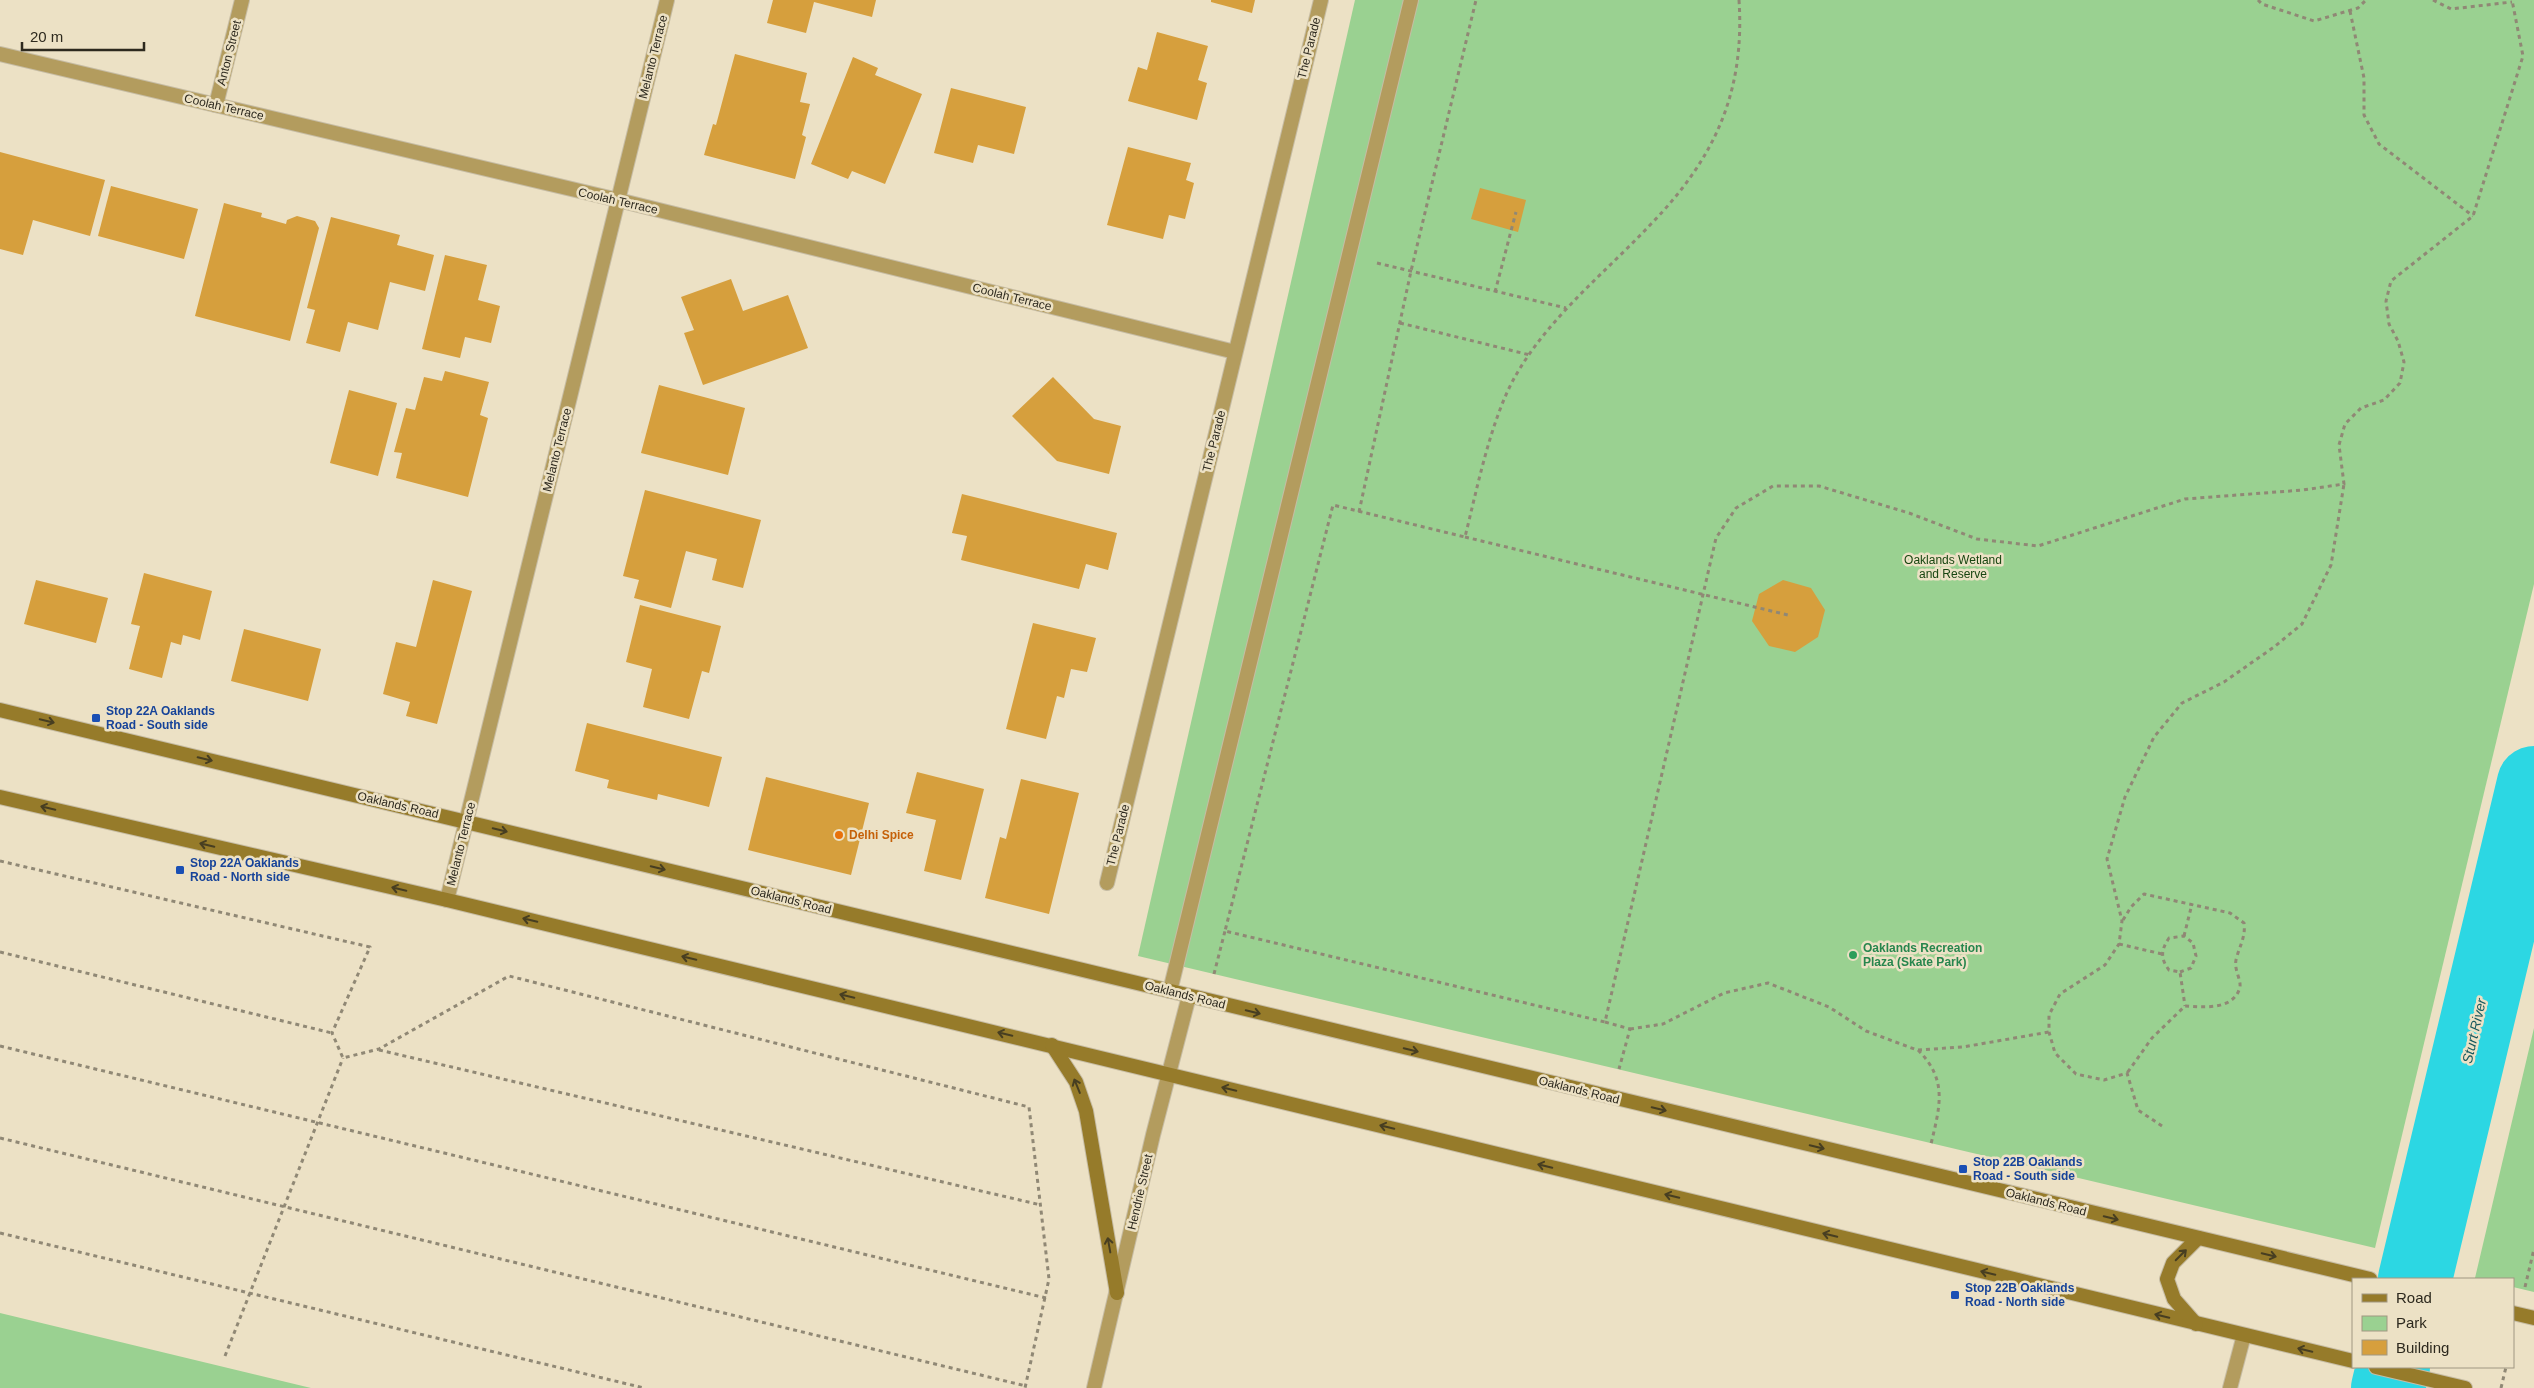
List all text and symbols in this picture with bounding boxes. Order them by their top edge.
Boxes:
street label: Melanto Terrace [636,13,670,100]
street label: The Parade [1295,16,1323,80]
street label: Anton Street [214,18,244,87]
scale bar [22,20,145,52]
text: 20 m [30,28,63,45]
street label: Coolah Terrace [183,91,265,123]
street label: Coolah Terrace [577,185,659,217]
street label: Coolah Terrace [971,280,1053,314]
street label: Melanto Terrace [540,406,574,493]
street label: The Parade [1200,409,1228,473]
park label: Oaklands Wetland and Reserve [1904,553,2002,581]
place label: Stop 22A Oaklands Road - South side [106,704,215,732]
marker: Stop 22A Oaklands Road - South side [90,712,102,724]
one-way arrow [39,717,55,726]
one-way arrow [197,755,213,764]
street label: Oaklands Road [356,789,440,821]
street label: Melanto Terrace [444,800,478,887]
one-way arrow [41,803,57,812]
street label: The Parade [1104,803,1132,867]
one-way arrow [491,826,507,835]
place label: Delhi Spice [849,828,914,842]
marker: Delhi Spice [833,829,845,841]
one-way arrow [199,840,215,849]
place label: Stop 22A Oaklands Road - North side [190,856,299,884]
marker: Stop 22A Oaklands Road - North side [174,864,186,876]
one-way arrow [649,864,665,873]
street label: Oaklands Road [749,883,833,917]
one-way arrow [392,884,408,893]
one-way arrow [523,915,539,924]
place label: Oaklands Recreation Plaza (Skate Park) [1863,941,1982,969]
marker: Oaklands Recreation Plaza (Skate Park) [1847,949,1859,961]
one-way arrow [681,953,697,962]
street label: Oaklands Road [1143,978,1227,1012]
one-way arrow [839,991,855,1000]
water label: Sturt River [2459,996,2490,1065]
one-way arrow [1245,1007,1261,1017]
one-way arrow [997,1029,1013,1038]
one-way arrow [1403,1045,1419,1055]
street label: Oaklands Road [1537,1073,1621,1107]
one-way arrow [1071,1079,1081,1094]
one-way arrow [1222,1084,1238,1093]
one-way arrow [1650,1105,1666,1114]
one-way arrow [1379,1122,1395,1131]
one-way arrow [1808,1143,1824,1152]
street label: Hendrie Street [1124,1152,1156,1231]
place label: Stop 22B Oaklands Road - South side [1973,1155,2083,1183]
one-way arrow [1537,1161,1553,1170]
marker: Stop 22B Oaklands Road - South side [1957,1163,1969,1175]
street label: Oaklands Road [2004,1185,2088,1219]
one-way arrow [1664,1191,1680,1201]
one-way arrow [2102,1214,2118,1223]
one-way arrow [1822,1230,1838,1239]
one-way arrow [1103,1237,1113,1253]
one-way arrow [2175,1249,2187,1261]
one-way arrow [2260,1251,2276,1260]
one-way arrow [1980,1268,1996,1277]
legend [2352,1278,2514,1368]
place label: Stop 22B Oaklands Road - North side [1965,1281,2075,1309]
marker: Stop 22B Oaklands Road - North side [1949,1289,1961,1301]
text: Road [2396,1289,2432,1306]
one-way arrow [2155,1311,2171,1320]
text: Park [2396,1314,2427,1331]
text: Building [2396,1339,2449,1356]
one-way arrow [2298,1345,2314,1354]

